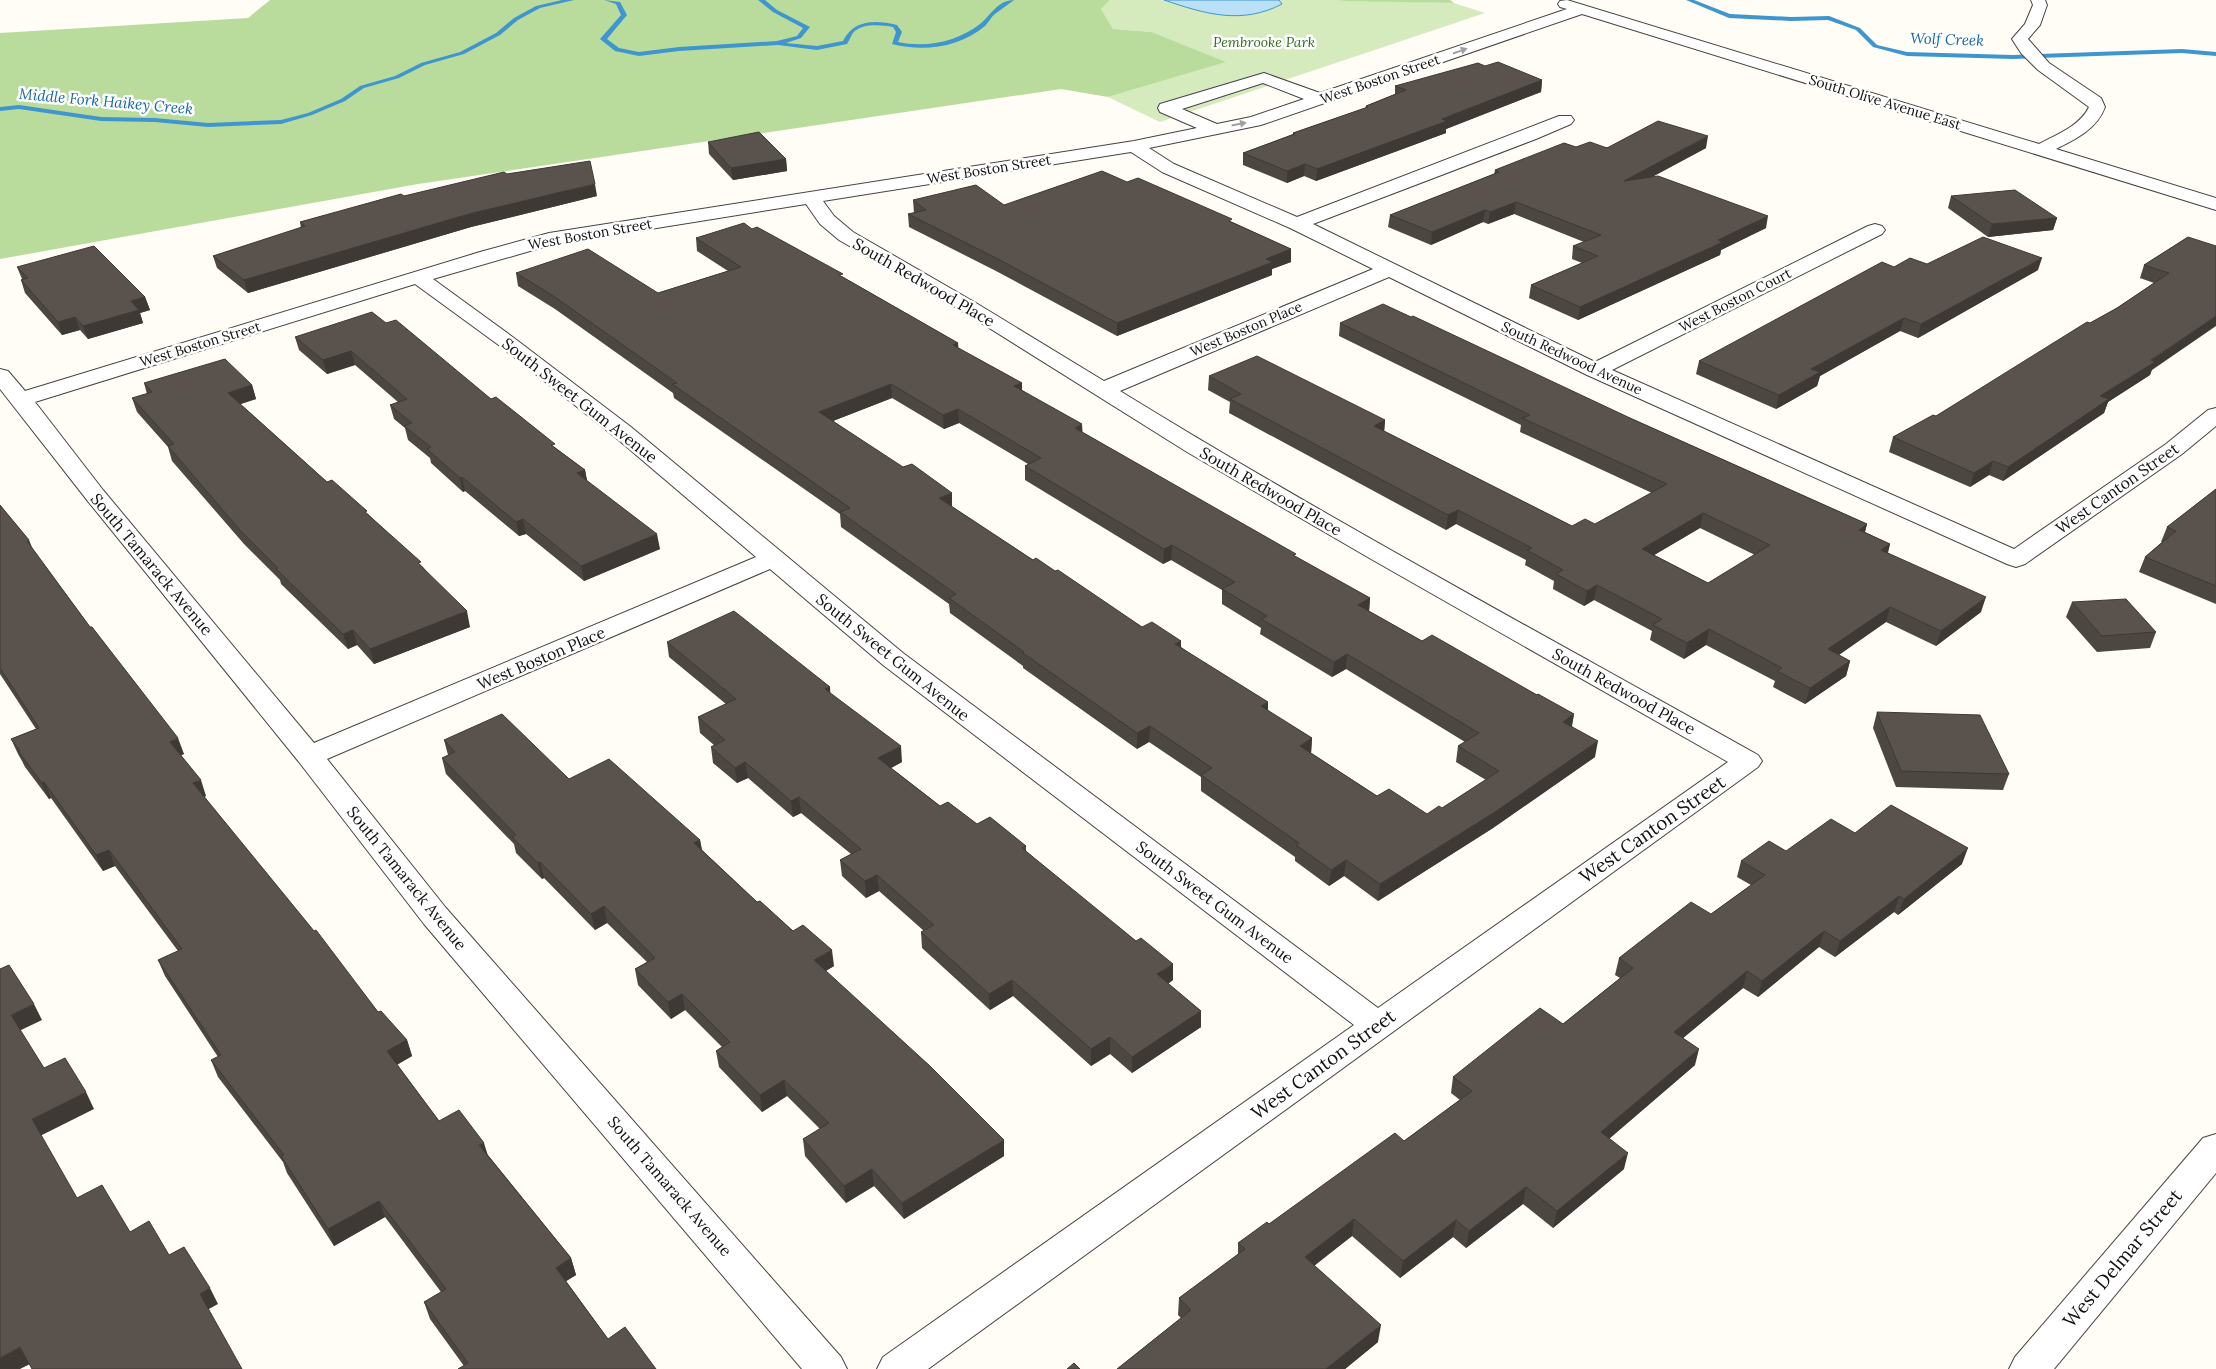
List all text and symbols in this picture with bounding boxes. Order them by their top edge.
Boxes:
water label: Wolf Creek [1910,28,1984,50]
park label: Pembrooke Park [1213,33,1315,51]
one-way arrow [1453,47,1468,55]
street label: West Boston Street [1318,50,1443,108]
street label: South Olive Avenue East [1807,70,1964,134]
water label: Middle Fork Haikey Creek [18,84,194,118]
one-way arrow [1232,120,1248,128]
street label: West Boston Street [926,150,1053,188]
street label: West Boston Street [527,214,654,254]
street label: South Redwood Place [850,233,999,331]
street label: West Boston Court [1676,264,1795,336]
street label: West Boston Place [1187,297,1305,361]
street label: West Boston Street [137,317,263,371]
street label: South Redwood Avenue [1499,317,1646,399]
street label: South Sweet Gum Avenue [498,333,662,467]
street label: West Canton Street [2052,438,2183,538]
street label: South Redwood Place [1197,442,1346,540]
street label: South Tamarack Avenue [87,489,218,639]
street label: South Sweet Gum Avenue [812,589,974,725]
street label: West Boston Place [474,622,608,694]
street label: South Redwood Place [1549,643,1699,739]
street label: West Canton Street [1574,769,1730,888]
street label: South Tamarack Avenue [343,802,471,954]
street label: South Sweet Gum Avenue [1132,836,1298,968]
street label: West Canton Street [1246,1003,1401,1125]
street label: South Tamarack Avenue [604,1112,737,1260]
street label: West Delmar Street [2057,1183,2187,1332]

